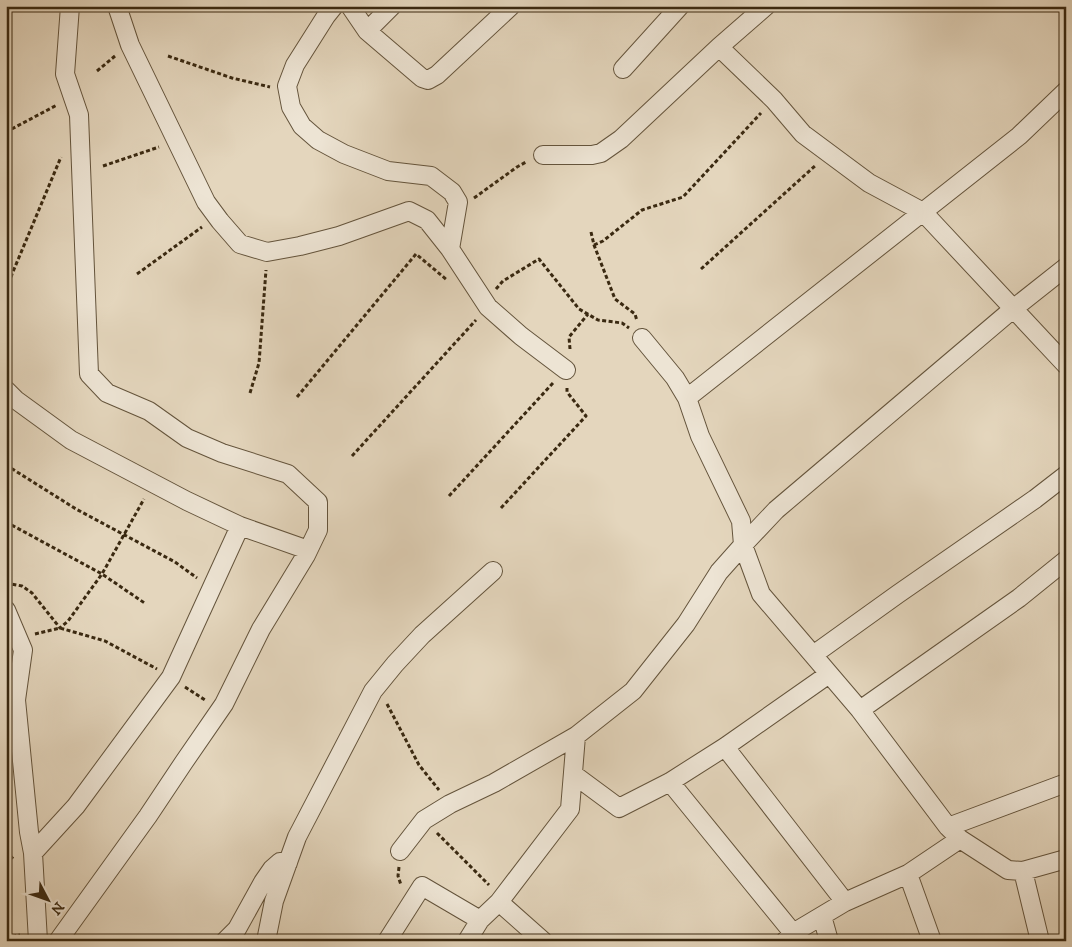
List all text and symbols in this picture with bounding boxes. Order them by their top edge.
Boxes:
north arrow [22,874,72,924]
text: N [46,898,68,918]

